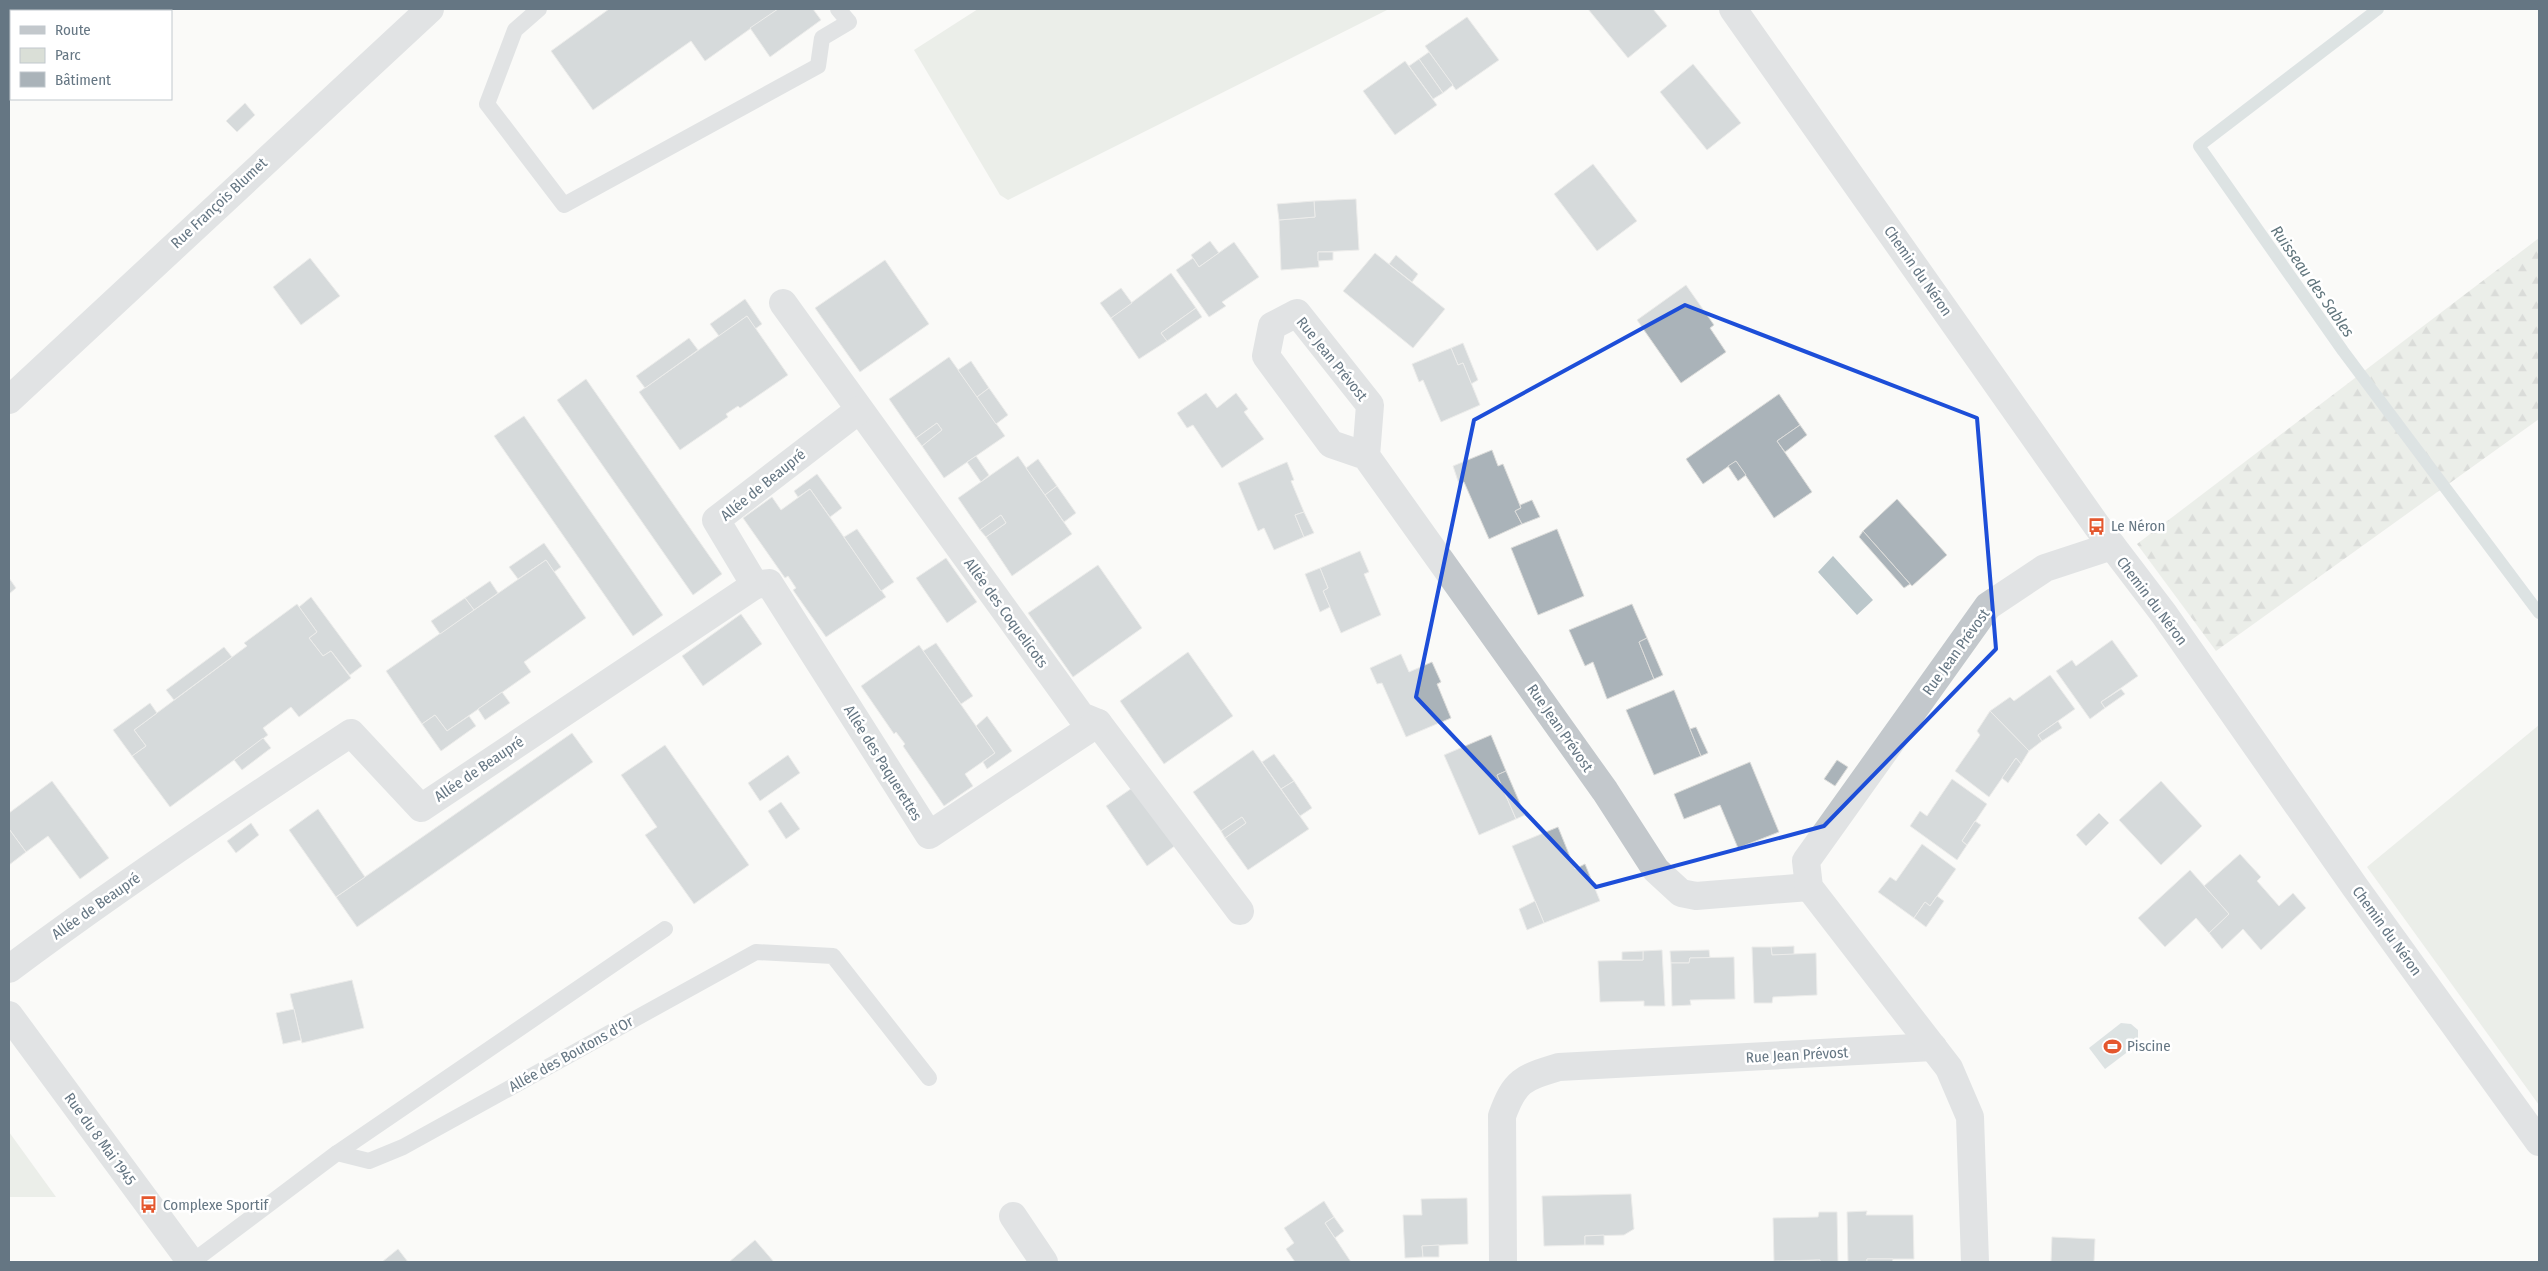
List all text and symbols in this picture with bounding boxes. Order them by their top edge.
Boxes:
legend [10,10,172,100]
text: Route [55,21,91,39]
text: Parc [55,46,81,64]
text: Bâtiment [55,71,111,89]
street label: Rue François Blumet [167,154,271,252]
street label: Chemin du Néron [1880,222,1956,320]
water label: Ruisseau des Sables [2267,222,2358,341]
street label: Rue Jean Prévost [1293,313,1371,405]
street label: Allée de Beaupré [717,445,809,525]
bus stop icon: Le Néron [2087,516,2107,536]
place label: Le Néron [2111,517,2165,535]
street label: Chemin du Néron [2113,553,2191,649]
street label: Allée des Coquelicots [960,555,1052,671]
street label: Rue Jean Prévost [1919,605,1993,699]
street label: Rue Jean Prévost [1523,681,1597,775]
street label: Allée des Paquerettes [840,702,926,824]
street label: Allée de Beaupré [431,732,527,806]
street label: Allée de Beaupré [48,869,144,943]
street label: Chemin du Néron [2349,883,2425,979]
street label: Allée des Boutons d'Or [506,1012,637,1096]
sports icon: Piscine [2103,1036,2123,1056]
place label: Piscine [2127,1037,2171,1055]
street label: Rue Jean Prévost [1745,1043,1849,1067]
street label: Rue du 8 Mai 1945 [60,1089,140,1189]
bus stop icon: Complexe Sportif [139,1195,159,1215]
place label: Complexe Sportif [163,1196,269,1214]

